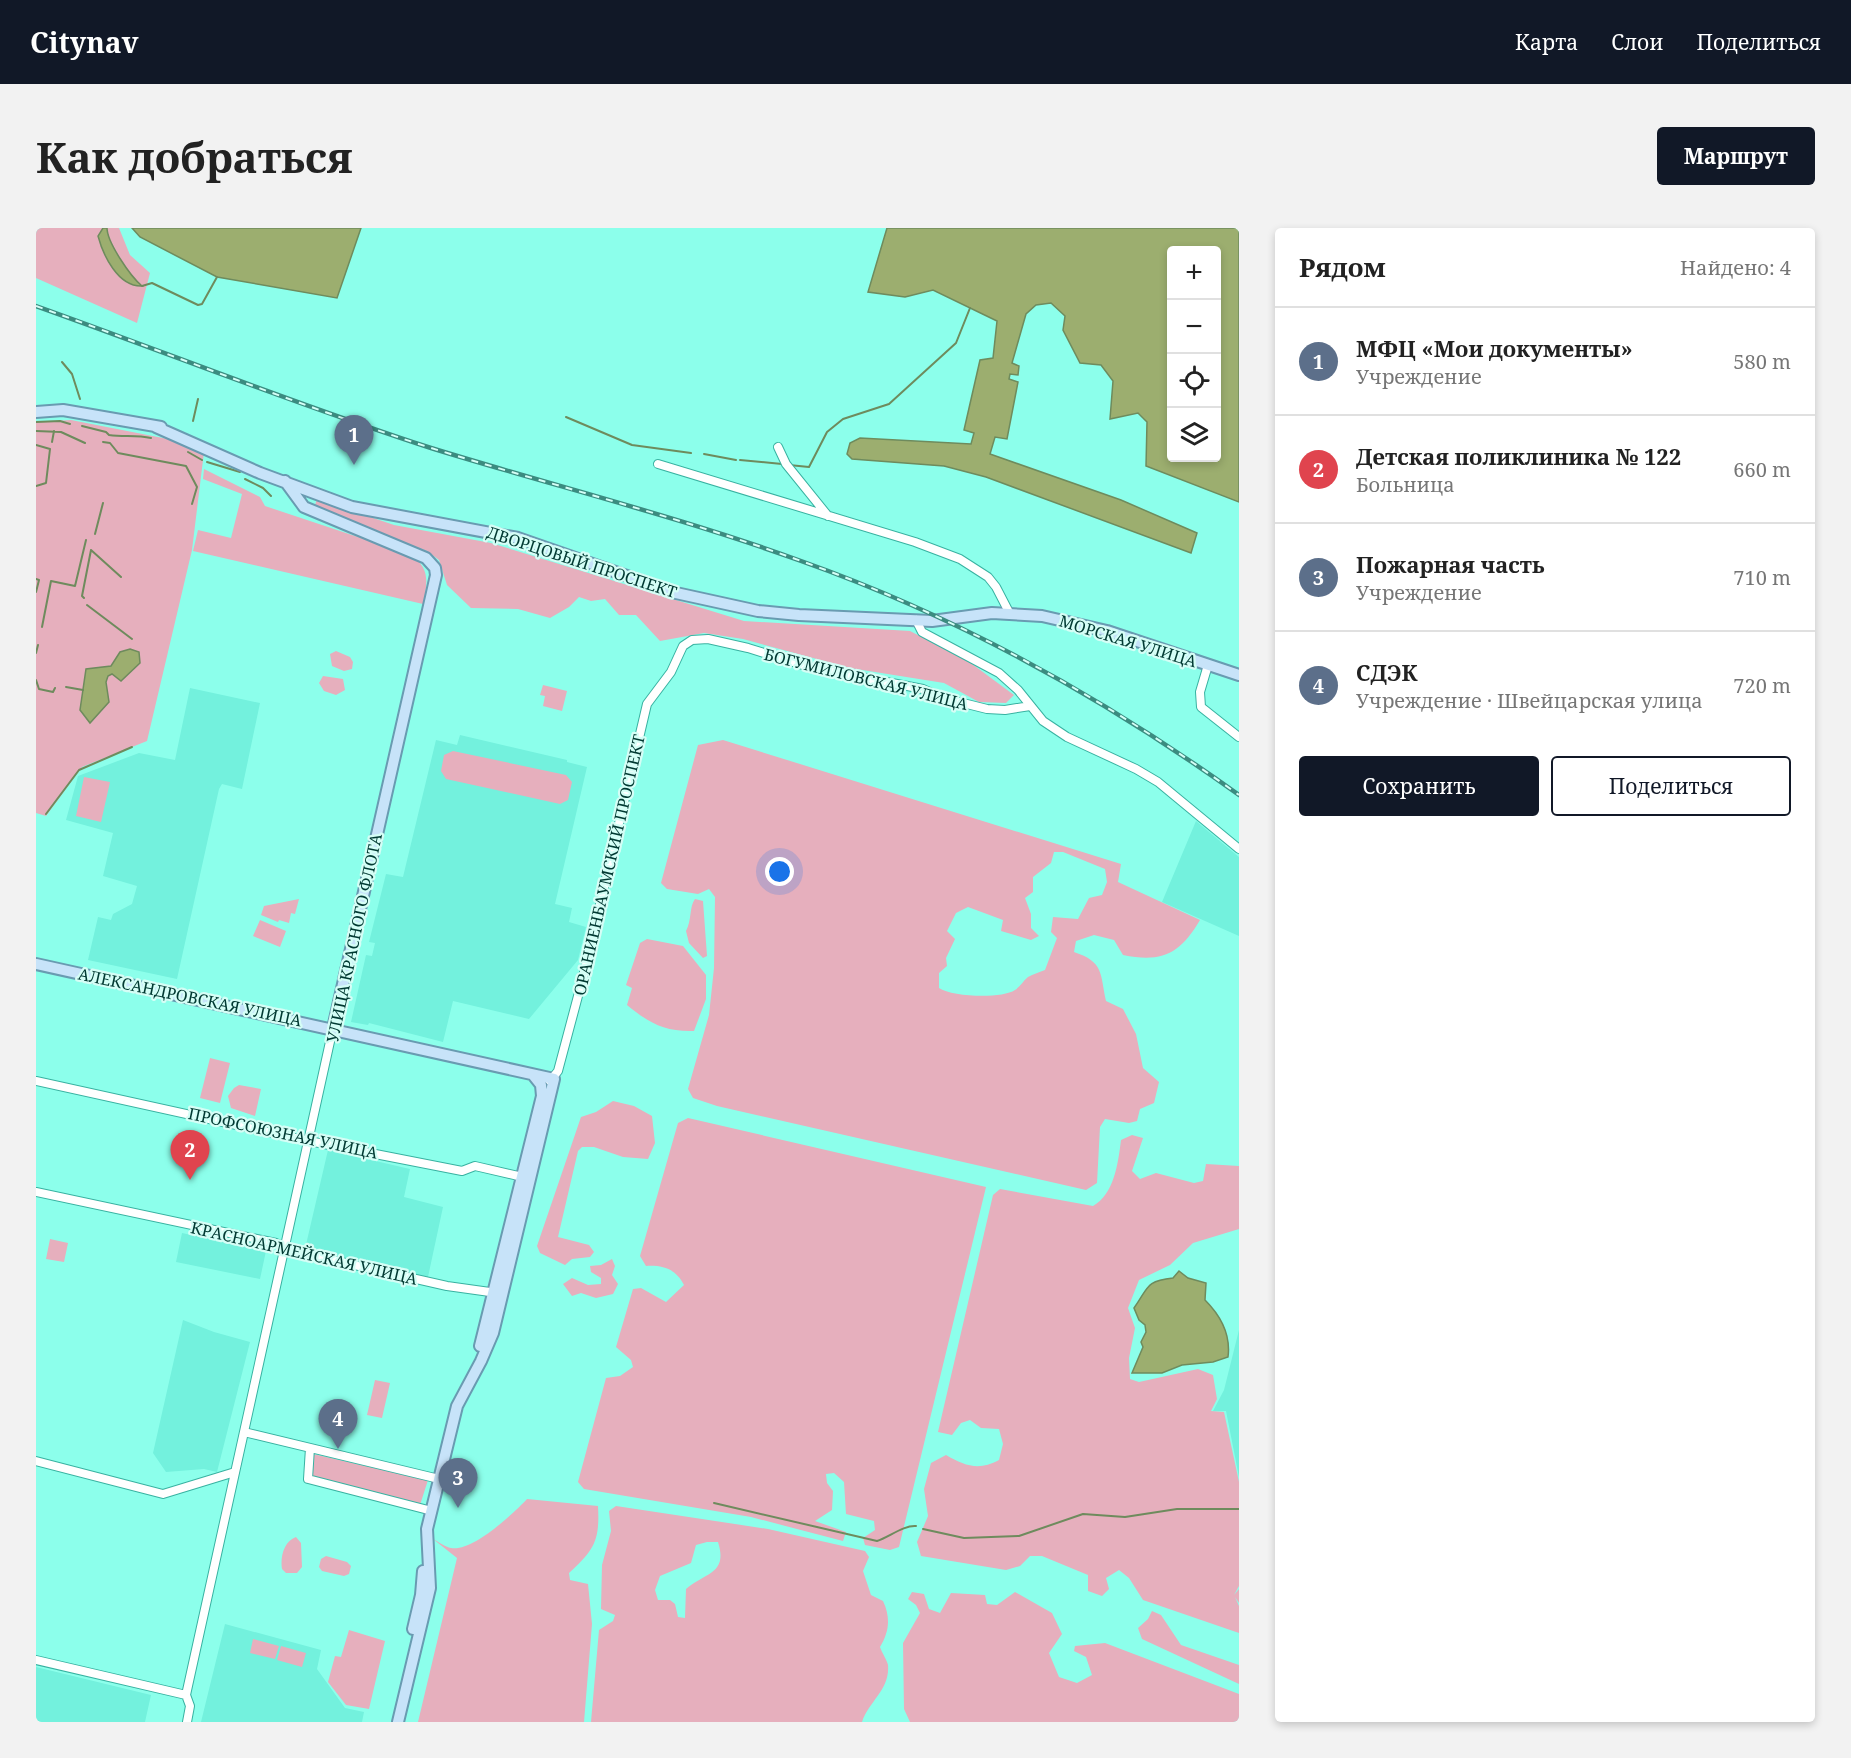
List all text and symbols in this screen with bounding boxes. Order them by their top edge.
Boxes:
text: Citynav [30,23,139,61]
text: Карта [1515,28,1578,56]
text: Слои [1611,28,1663,56]
text: Поделиться [1696,28,1821,56]
button: Маршрут [1657,127,1815,185]
text: Как добраться [36,128,353,185]
map controls [1167,246,1221,462]
button: + [1167,246,1221,300]
text: Рядом [1299,249,1386,285]
text: Найдено: 4 [1680,254,1791,281]
button: − [1167,300,1221,354]
text: МФЦ «Мои документы» [1356,333,1633,363]
text: 1 [1313,348,1324,375]
text: 580 m [1733,348,1791,375]
button: locate [1167,354,1221,408]
text: Учреждение [1356,363,1482,390]
button: layers [1167,408,1221,462]
pin: 1 [334,416,374,465]
text: Детская поликлиника № 122 [1356,441,1681,471]
text: 2 [1313,456,1324,483]
text: 660 m [1733,456,1791,483]
text: Больница [1356,471,1455,498]
street label: ДВОРЦОВЫЙ ПРОСПЕКТ [484,521,680,603]
text: Пожарная часть [1356,549,1545,579]
text: 3 [1313,564,1324,591]
text: 710 m [1733,564,1791,591]
text: Учреждение [1356,579,1482,606]
street label: МОРСКАЯ УЛИЦА [1056,610,1200,673]
street label: БОГУМИЛОВСКАЯ УЛИЦА [762,643,971,715]
text: СДЭК [1356,657,1418,687]
text: 4 [1313,672,1324,699]
text: 720 m [1733,672,1791,699]
text: Учреждение · Швейцарская улица [1356,687,1703,714]
street label: ОРАНИЕНБАУМСКИЙ ПРОСПЕКТ [568,732,650,998]
button: Сохранить [1299,756,1539,816]
button: Поделиться [1551,756,1791,816]
street label: УЛИЦА КРАСНОГО ФЛОТА [321,831,387,1045]
your location [765,857,794,886]
street label: АЛЕКСАНДРОВСКАЯ УЛИЦА [76,963,305,1032]
street label: ПРОФСОЮЗНАЯ УЛИЦА [186,1102,380,1164]
pin: 2 [170,1130,210,1180]
street label: КРАСНОАРМЕЙСКАЯ УЛИЦА [189,1216,420,1290]
pin: 4 [318,1400,358,1449]
pin: 3 [438,1458,478,1508]

